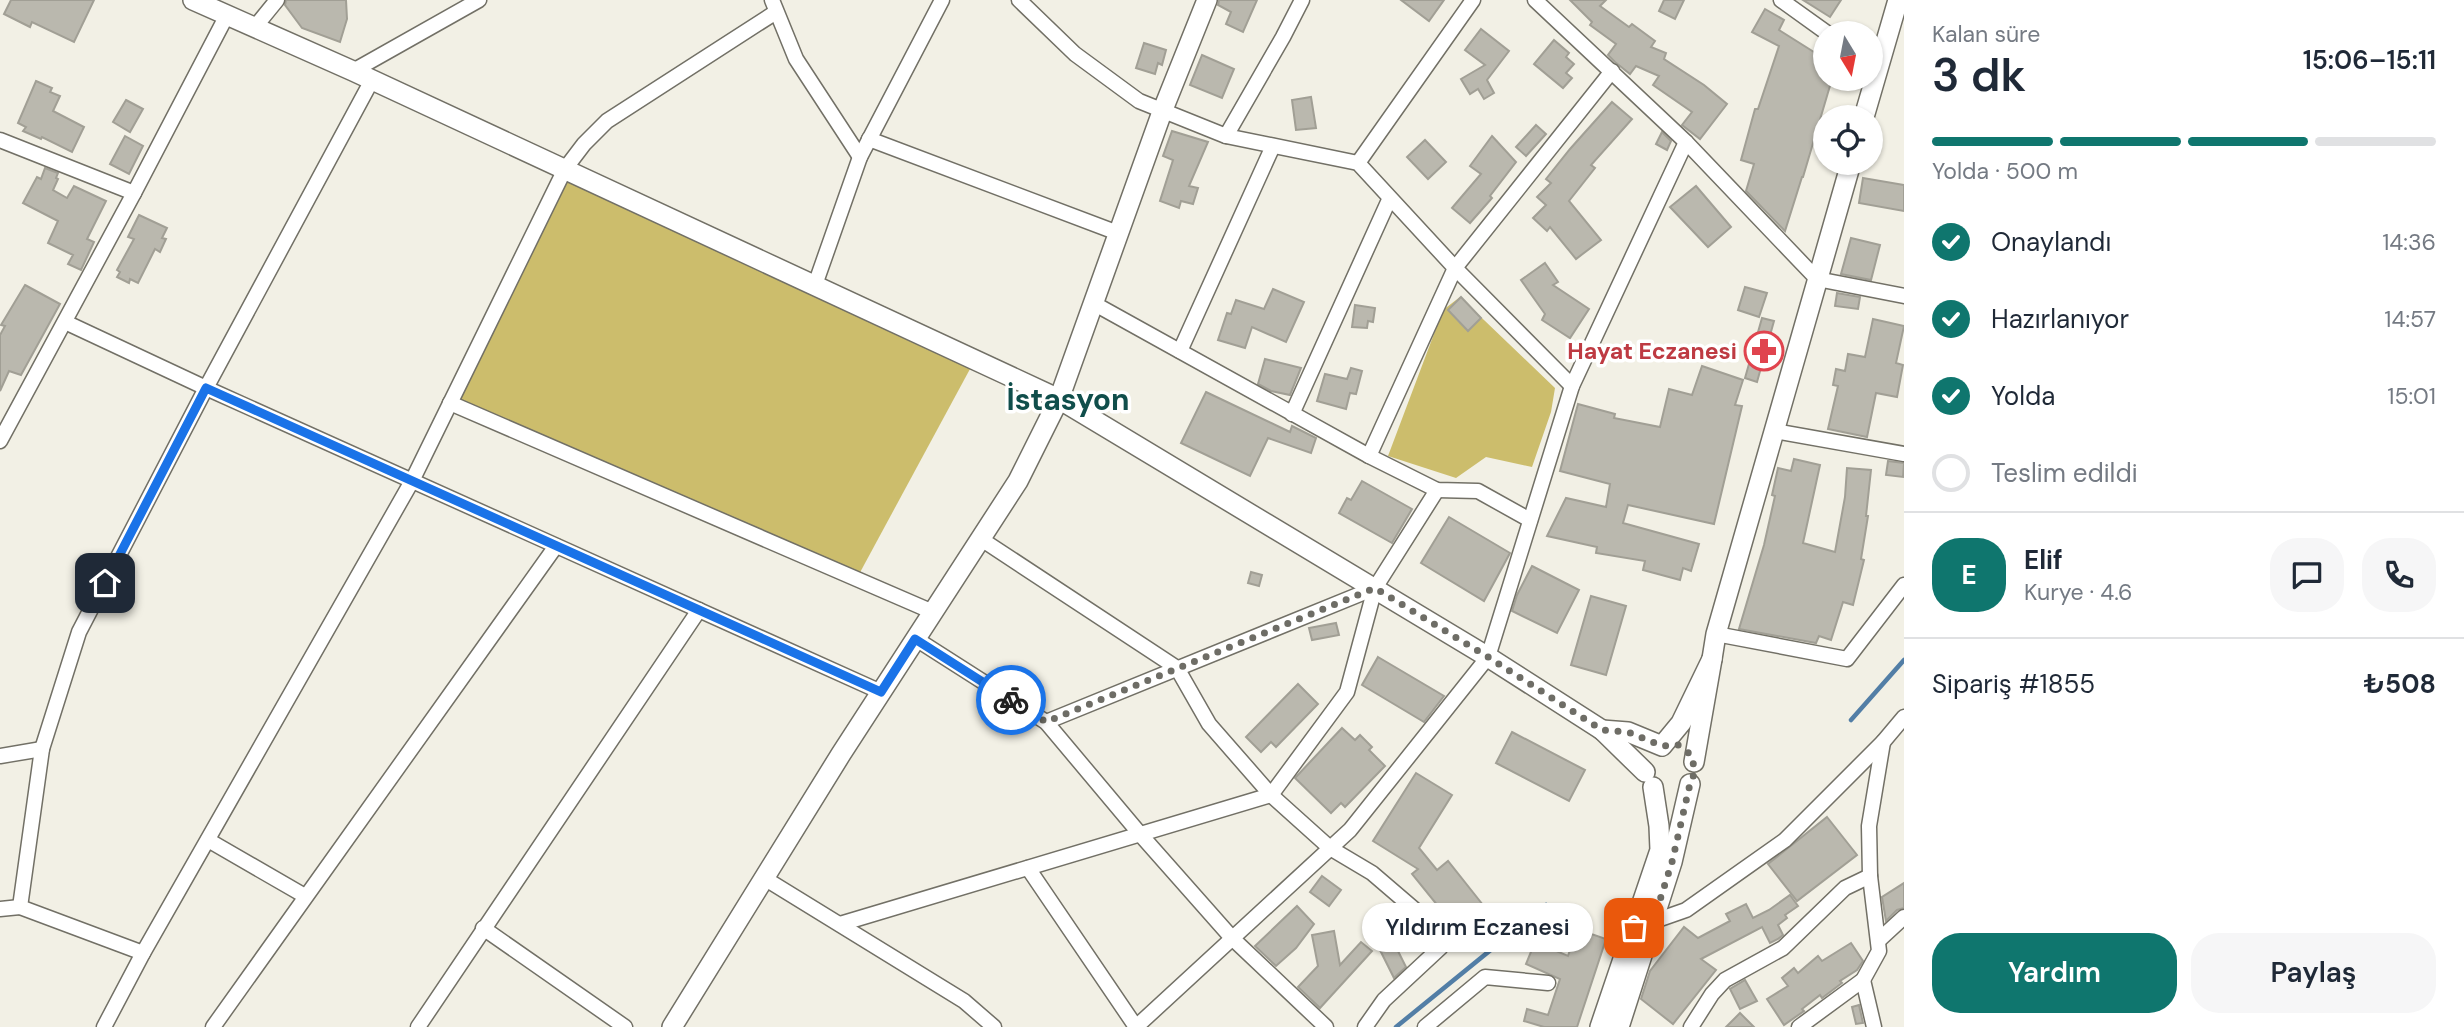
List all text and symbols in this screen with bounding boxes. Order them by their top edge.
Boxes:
text: Kalan süre [1932,19,2040,49]
north arrow [1813,21,1883,91]
map controls [1813,21,1883,175]
text: 15:06–15:11 [2303,43,2436,77]
text: 3 dk [1932,45,2026,105]
button: locate [1813,105,1883,175]
text: Yolda · 500 m [1932,156,2078,186]
icon: check [1932,223,1970,261]
text: Onaylandı [1991,225,2111,259]
text: 14:36 [2382,227,2436,257]
icon: check [1932,300,1970,338]
text: Hazırlanıyor [1991,302,2129,336]
text: 14:57 [2384,304,2436,334]
pharmacy icon: Hayat Eczanesi [1743,330,1785,372]
place label: Hayat Eczanesi [1567,336,1737,366]
icon: check [1932,377,1970,415]
text: Yolda [1991,379,2055,413]
district label: İstasyon [1006,380,1130,419]
text: 15:01 [2387,381,2436,411]
text: Teslim edildi [1991,456,2138,490]
button: chat [2270,538,2344,612]
button: phone [2362,538,2436,612]
text: Elif [2024,543,2063,577]
pin [75,553,135,613]
text: E [1961,558,1977,592]
icon: home [86,564,124,602]
text: Kurye · 4.6 [2024,577,2133,607]
courier [976,665,1046,735]
text: Sipariş #1855 [1932,667,2095,701]
text: ₺508 [2364,667,2436,701]
icon: bike [992,681,1030,719]
pin [1604,898,1664,958]
callout: Yıldırım Eczanesi [1361,904,1592,953]
icon: bag [1615,909,1653,947]
text: Yıldırım Eczanesi [1385,912,1570,942]
button: Yardım [1932,933,2177,1013]
button: Paylaş [2191,933,2436,1013]

